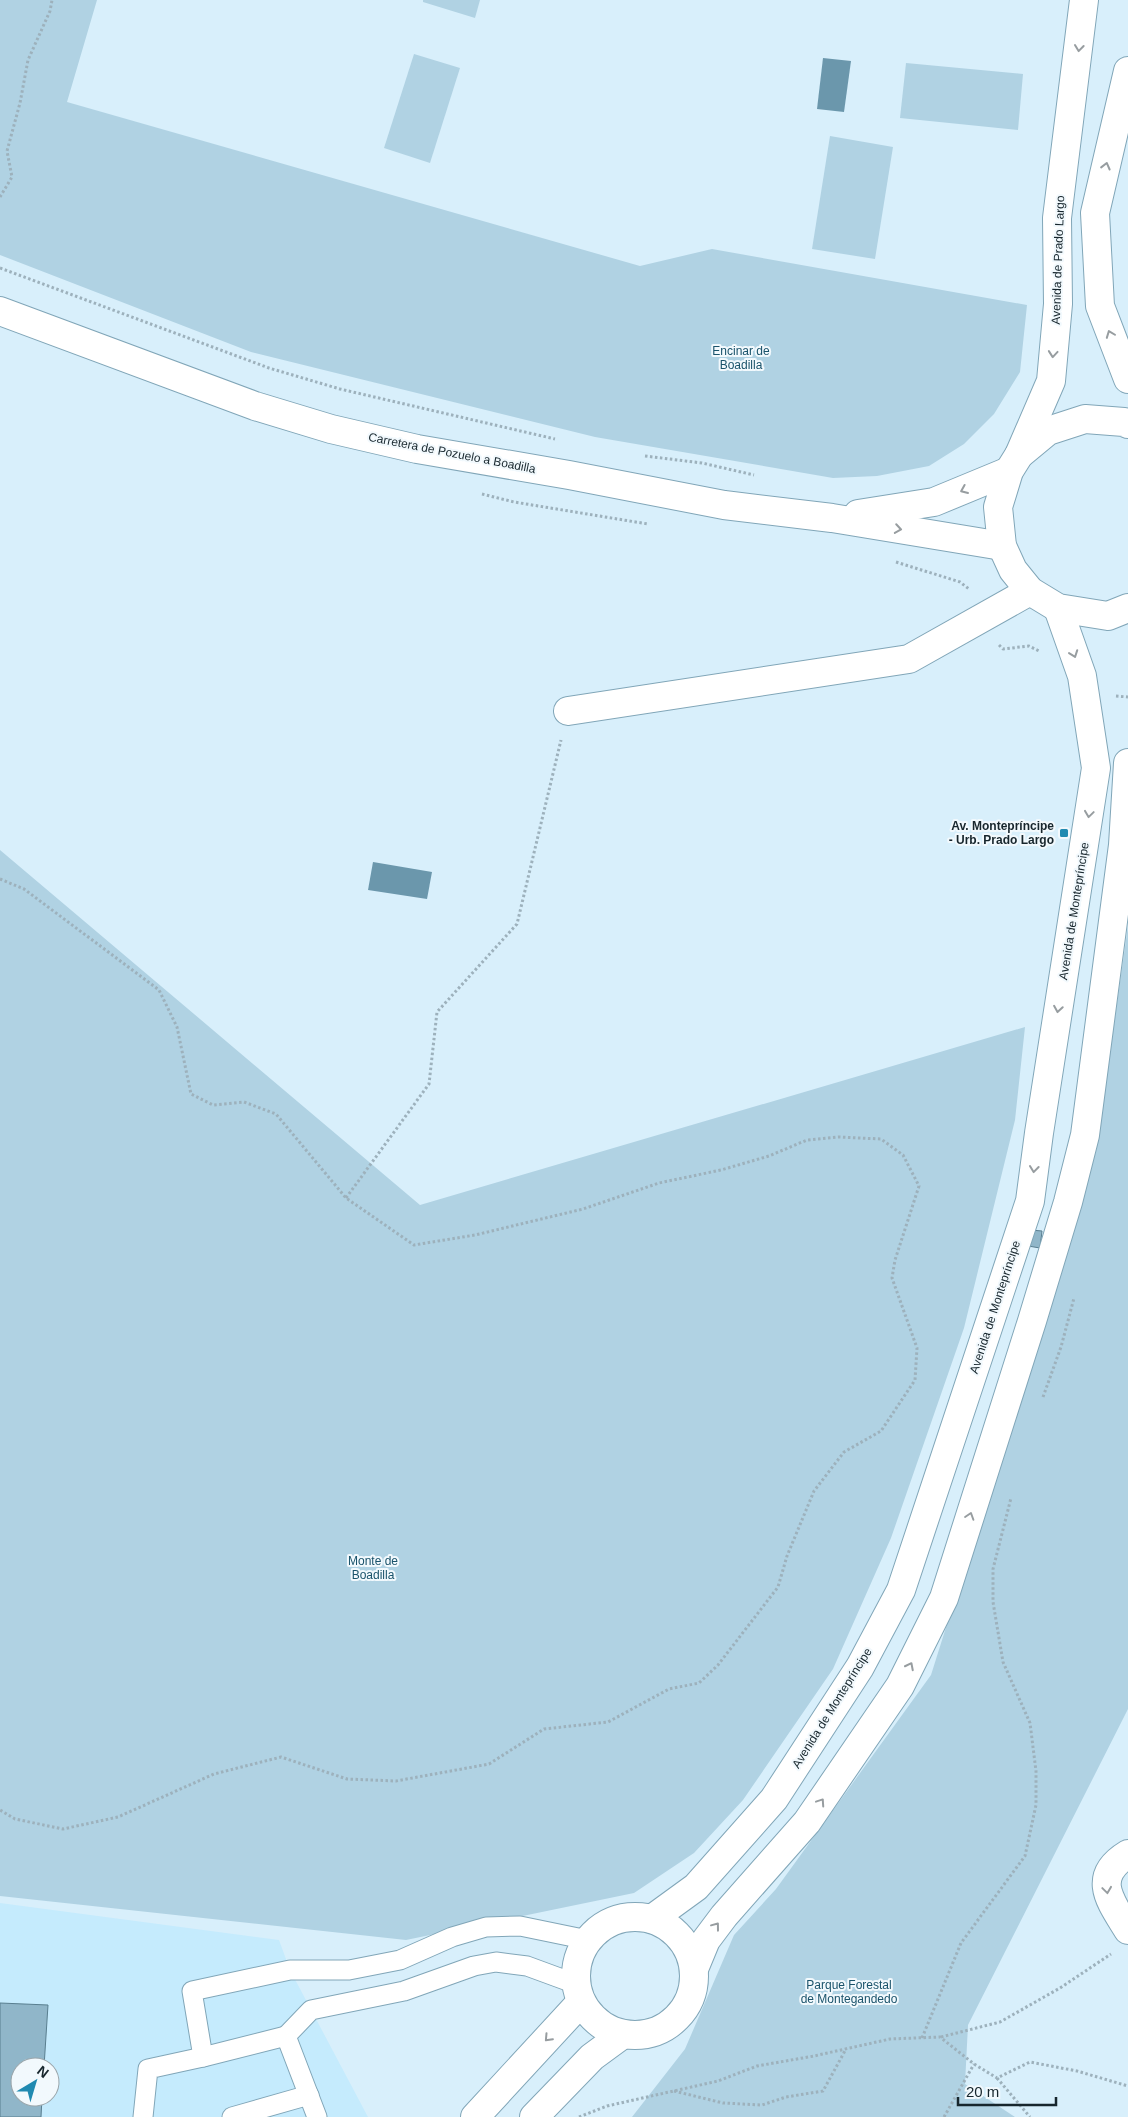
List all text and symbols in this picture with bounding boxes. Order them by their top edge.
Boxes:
one-way arrow [1074,45,1085,53]
one-way arrow [1100,161,1111,170]
street label: Avenida de Prado Largo [1049,195,1067,325]
one-way arrow [1106,330,1116,338]
park label: Encinar de Boadilla [712,344,770,372]
one-way arrow [1048,350,1059,358]
street label: Carretera de Pozuelo a Boadilla [367,430,537,476]
one-way arrow [960,483,969,494]
one-way arrow [894,523,902,534]
one-way arrow [1068,649,1078,658]
one-way arrow [1084,810,1095,818]
place label: Av. Montepríncipe - Urb. Prado Largo [949,819,1054,847]
marker: Av. Montepríncipe - Urb. Prado Largo [1058,827,1070,839]
street label: Avenida de Montepríncipe [1056,841,1092,981]
one-way arrow [1054,1004,1064,1013]
one-way arrow [1029,1166,1040,1174]
street label: Avenida de Montepríncipe [967,1238,1023,1375]
one-way arrow [965,1512,975,1521]
park label: Monte de Boadilla [348,1554,398,1582]
street label: Avenida de Montepríncipe [789,1645,875,1771]
one-way arrow [904,1662,914,1671]
one-way arrow [815,1798,824,1808]
one-way arrow [1102,1886,1112,1894]
one-way arrow [710,1922,719,1932]
park label: Parque Forestal de Montegandedo [801,1978,898,2006]
one-way arrow [545,2032,554,2041]
north arrow [10,2057,60,2107]
text: N [34,2062,52,2081]
scale bar [958,2074,1056,2106]
text: 20 m [966,2083,999,2100]

